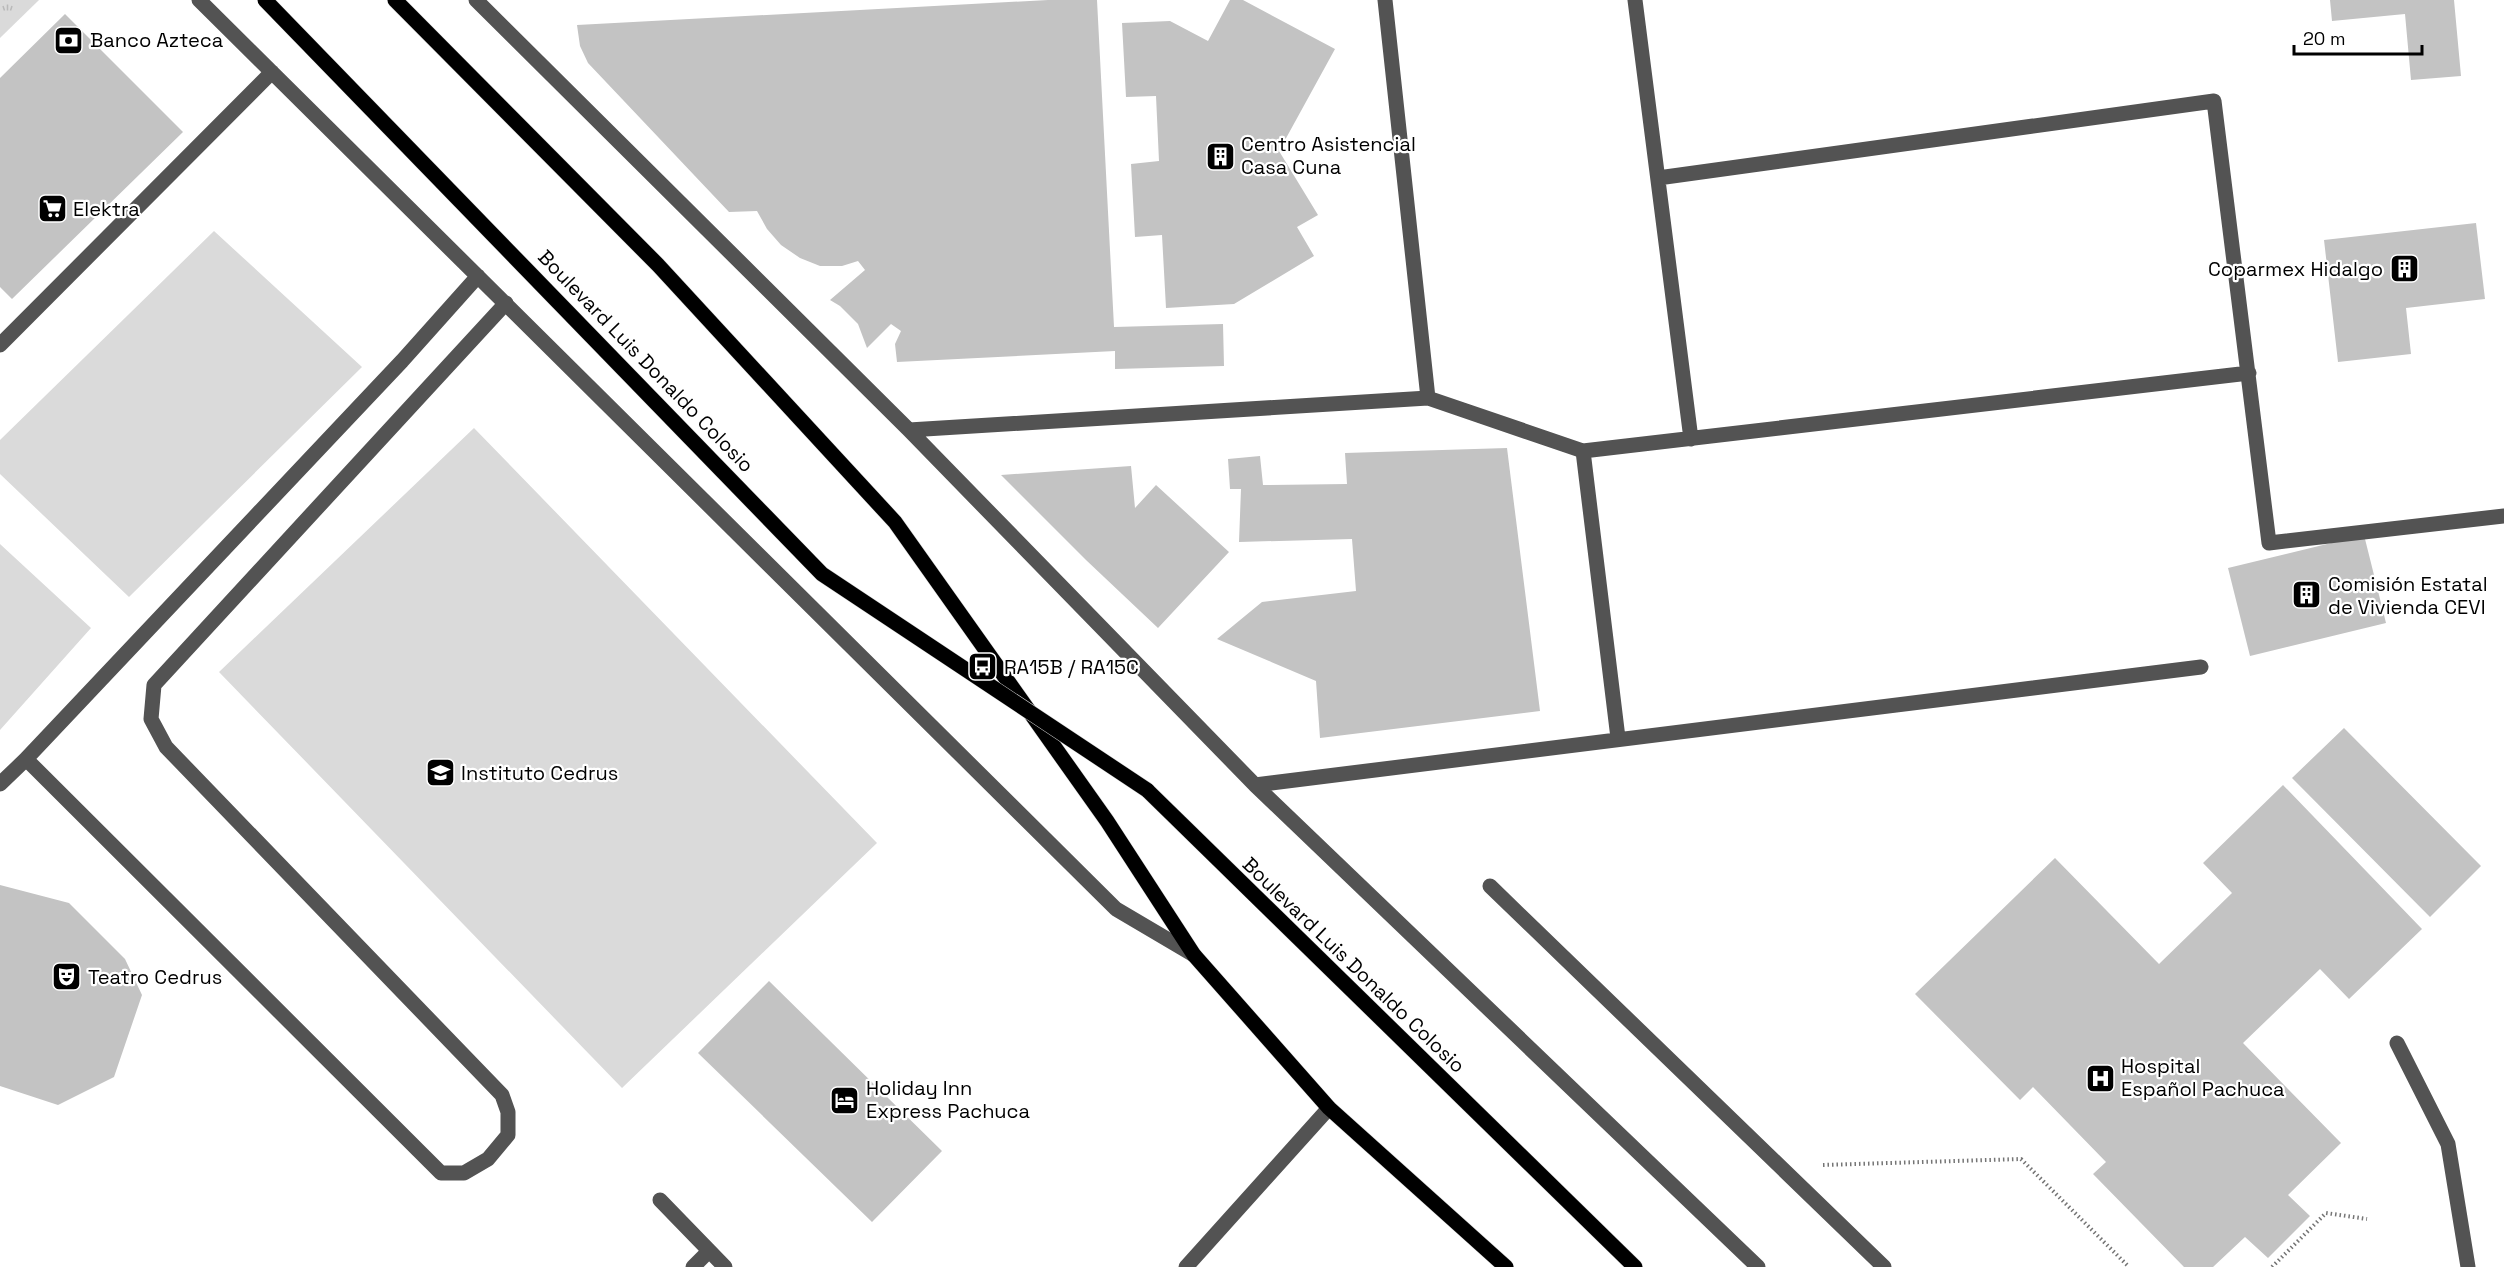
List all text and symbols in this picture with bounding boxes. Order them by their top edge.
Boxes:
scale bar [2294,18,2422,56]
bank icon: Banco Azteca [53,24,85,56]
place label: Banco Azteca [90,27,223,53]
text: 20 m [2303,27,2346,50]
place label: Centro Asistencial Casa Cuna [1241,131,1416,180]
building icon: Centro Asistencial Casa Cuna [1204,140,1236,172]
supermarket icon: Elektra [36,193,68,225]
place label: Elektra [73,196,140,222]
street label: Boulevard Luis Donaldo Colosio [532,244,760,478]
building icon: Coparmex Hidalgo [2388,253,2420,285]
place label: Coparmex Hidalgo [2208,256,2383,282]
place label: Comisión Estatal de Vivienda CEVI [2328,571,2488,620]
building icon: Comisión Estatal de Vivienda CEVI [2291,579,2323,611]
bus stop icon: RA15B / RA15C [967,651,999,683]
place label: RA15B / RA15C [1004,654,1139,680]
school or university icon: Instituto Cedrus [424,757,456,789]
place label: Instituto Cedrus [461,760,618,786]
street label: Boulevard Luis Donaldo Colosio [1237,851,1471,1079]
theatre icon: Teatro Cedrus [51,961,83,993]
place label: Teatro Cedrus [88,964,222,990]
place label: Hospital Español Pachuca [2121,1053,2285,1102]
hospital icon: Hospital Español Pachuca [2084,1062,2116,1094]
place label: Holiday Inn Express Pachuca [866,1075,1030,1124]
hotel icon: Holiday Inn Express Pachuca [829,1084,861,1116]

